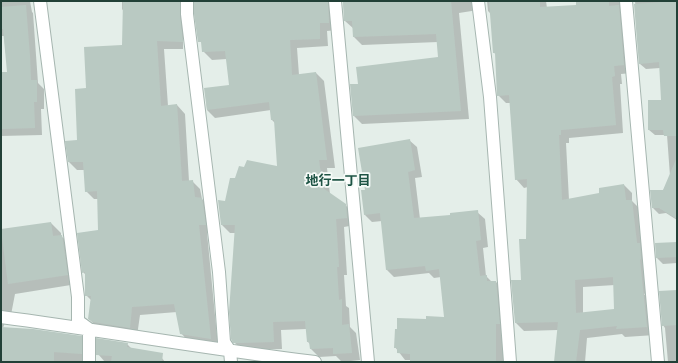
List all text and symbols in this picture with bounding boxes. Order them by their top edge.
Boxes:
district label: 地行一丁目 [306,174,370,190]

